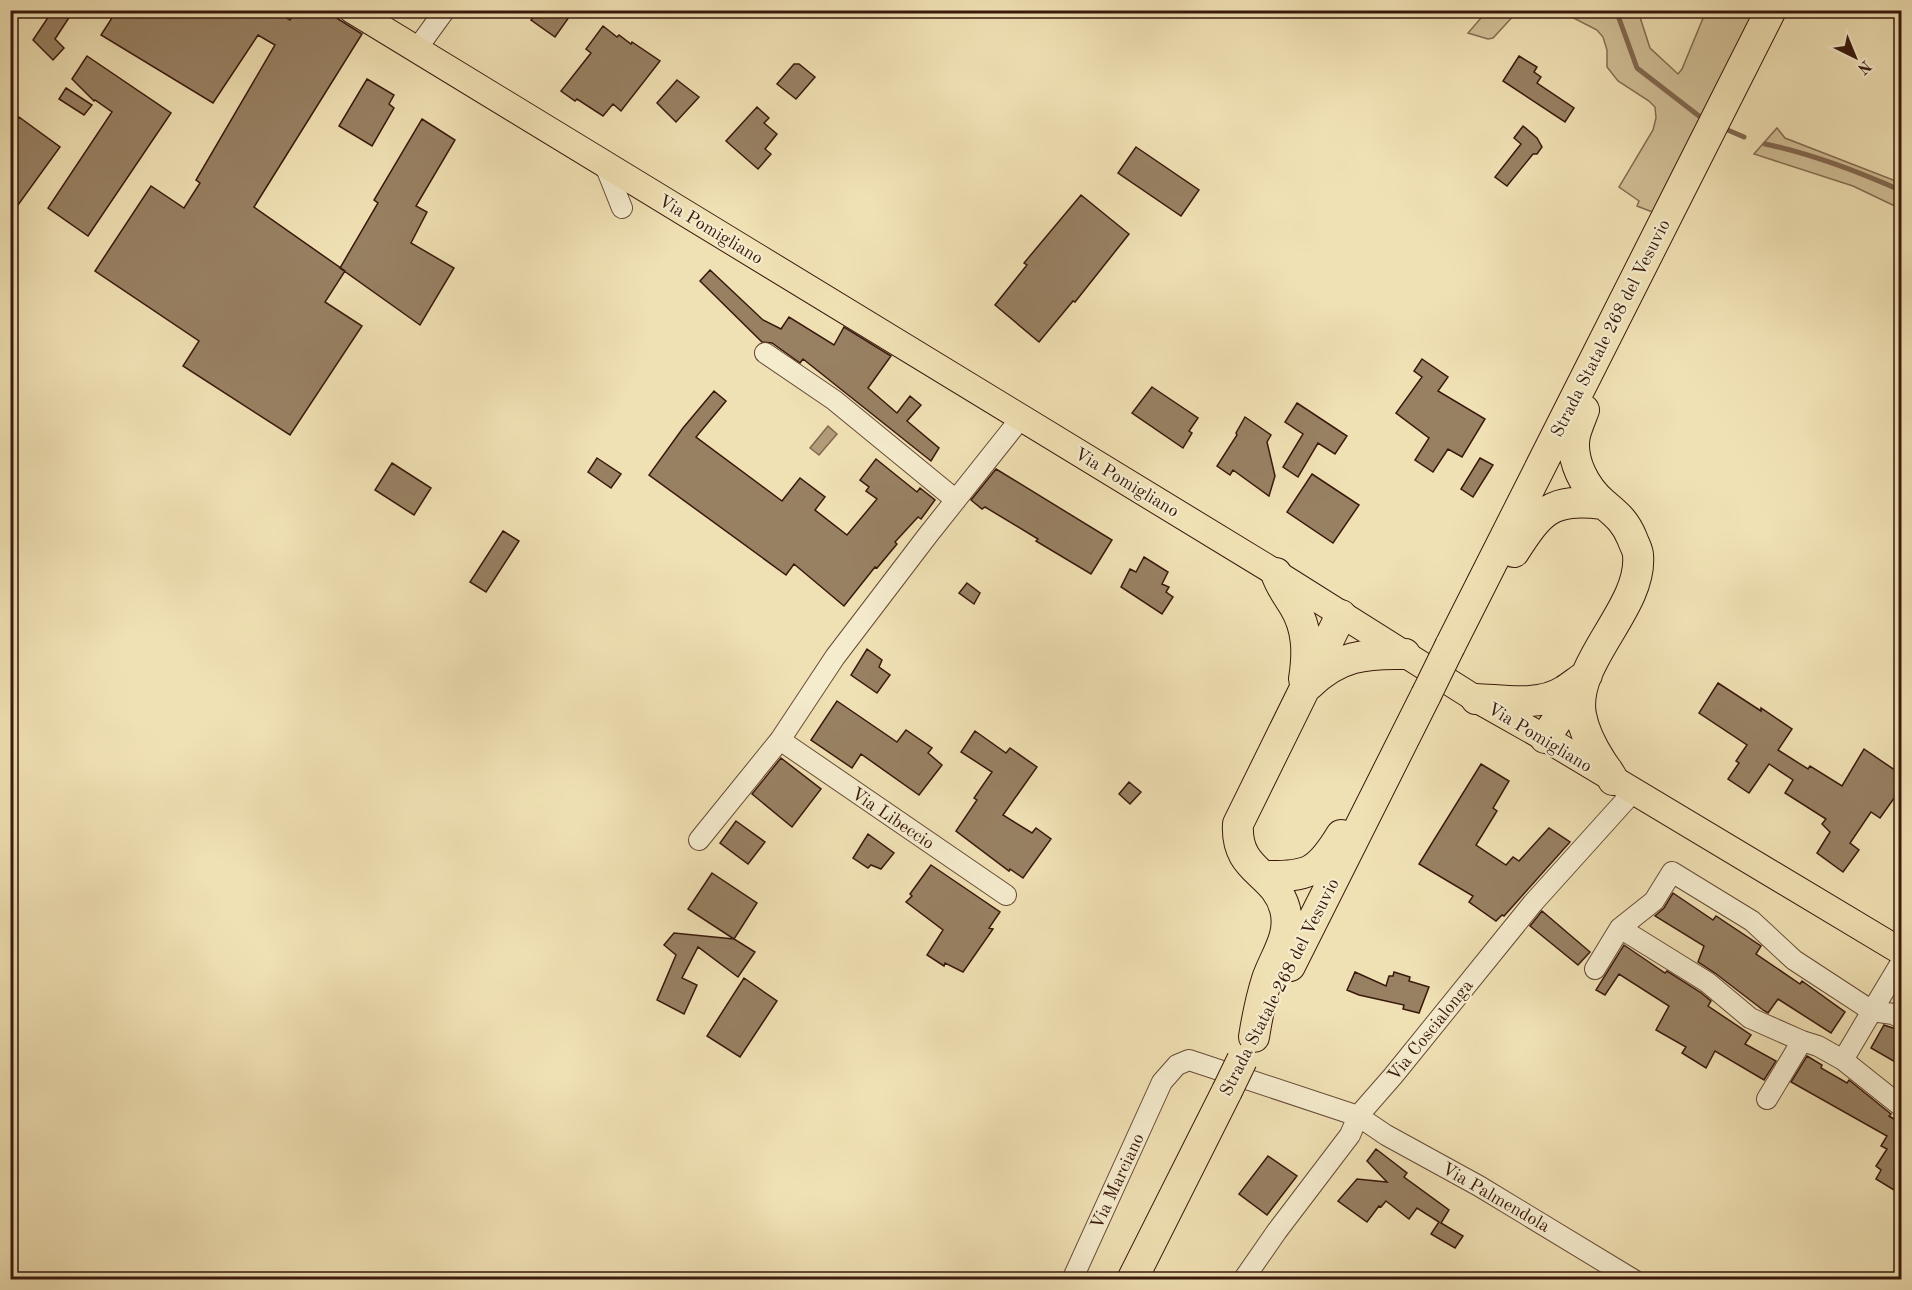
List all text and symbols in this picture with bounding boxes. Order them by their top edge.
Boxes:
north arrow [1825,27,1885,87]
text: N [1853,56,1874,77]
street label: Via Pomigliano [655,192,766,268]
street label: Strada Statale 268 del Vesuvio [1548,217,1674,440]
street label: Via Pomigliano [1071,445,1182,521]
street label: Via Pomigliano [1484,700,1595,776]
street label: Via Libeccio [848,785,937,853]
street label: Strada Statale 268 del Vesuvio [1217,876,1343,1099]
street label: Via Coscialonga [1385,977,1477,1085]
street label: Via Marciano [1088,1131,1148,1232]
street label: Via Palmendola [1438,1160,1553,1236]

